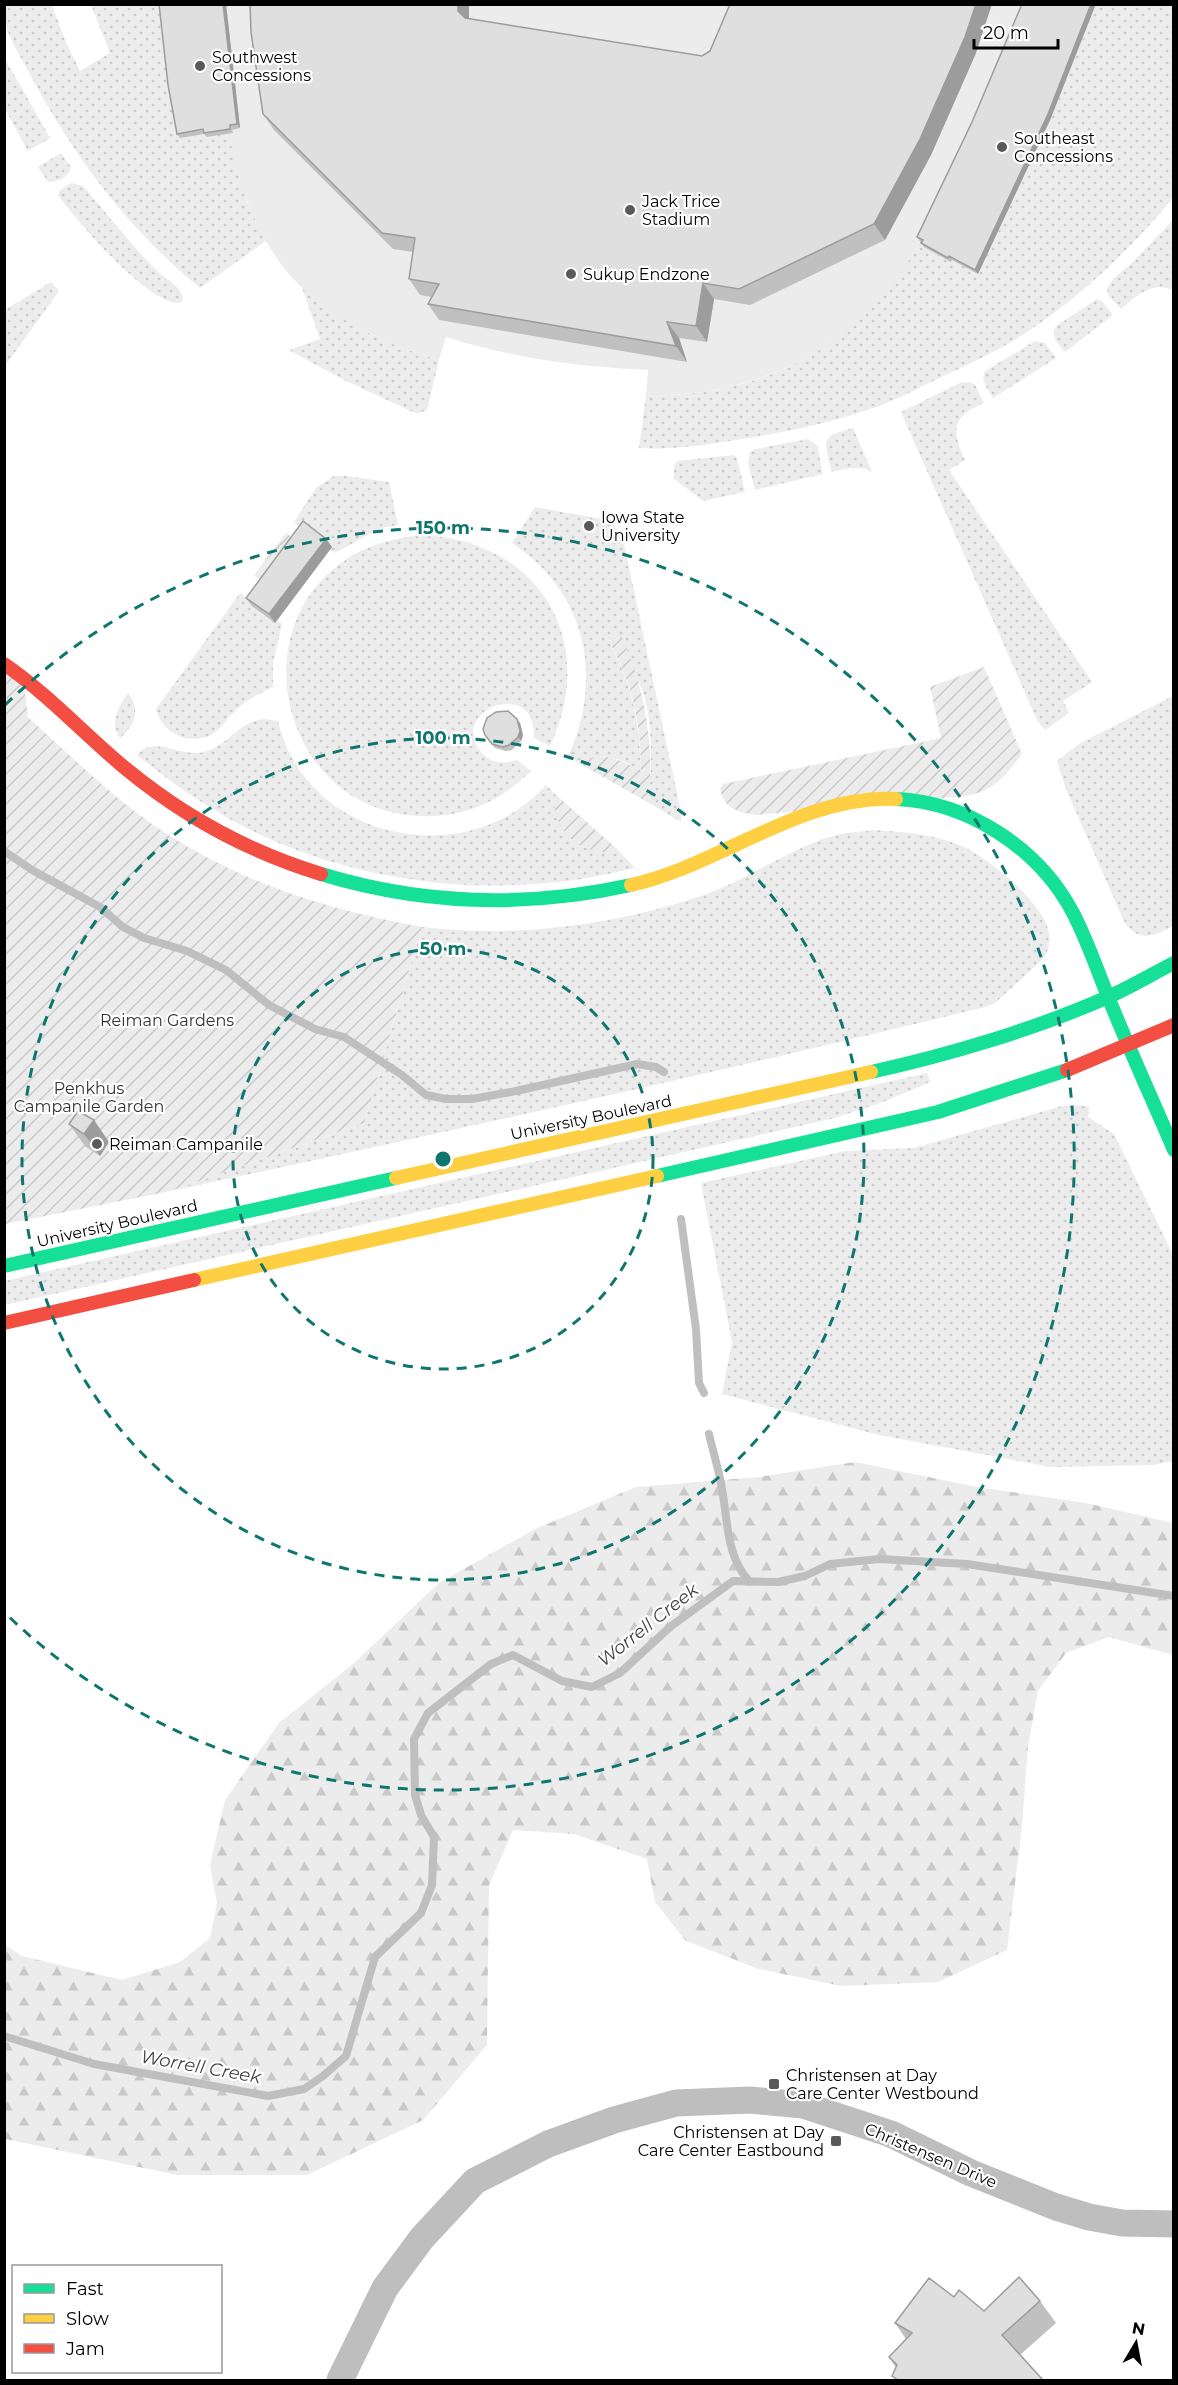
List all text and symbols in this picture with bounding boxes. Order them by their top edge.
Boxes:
scale bar [974,12,1058,50]
text: 20 m [983,22,1029,44]
place label: Southwest Concessions [212,48,311,85]
marker: Southwest Concessions [193,59,207,73]
place label: Southeast Concessions [1014,129,1113,166]
marker: Southeast Concessions [995,140,1009,154]
place label: Jack Trice Stadium [641,192,720,229]
marker: Jack Trice Stadium [623,203,637,217]
place label: Sukup Endzone [583,265,710,284]
marker: Sukup Endzone [564,267,578,281]
place label: Iowa State University [601,508,684,545]
text: 150 m [416,517,470,539]
marker: Iowa State University [582,519,596,533]
text: 100 m [415,727,471,749]
text: 50 m [420,938,466,960]
park label: Reiman Gardens [100,1011,234,1030]
park label: Penkhus Campanile Garden [14,1079,164,1116]
street label: University Boulevard [509,1091,674,1144]
place label: Reiman Campanile [109,1135,263,1154]
marker: Reiman Campanile [90,1137,104,1151]
centre of rings [433,1149,453,1169]
street label: University Boulevard [35,1196,199,1251]
water label: Worrell Creek [593,1578,704,1671]
water label: Worrell Creek [139,2046,264,2089]
place label: Christensen at Day Care Center Westbound [786,2066,979,2103]
marker: Christensen at Day Care Center Westbound [767,2077,781,2091]
street label: Christensen Drive [862,2119,1000,2192]
place label: Christensen at Day Care Center Eastbound [638,2123,824,2160]
marker: Christensen at Day Care Center Eastbound [829,2134,843,2148]
legend [12,2265,222,2373]
text: Fast [66,2278,104,2300]
text: Slow [66,2308,109,2330]
north arrow [1106,2313,1166,2373]
text: N [1130,2318,1147,2339]
text: Jam [65,2338,105,2360]

